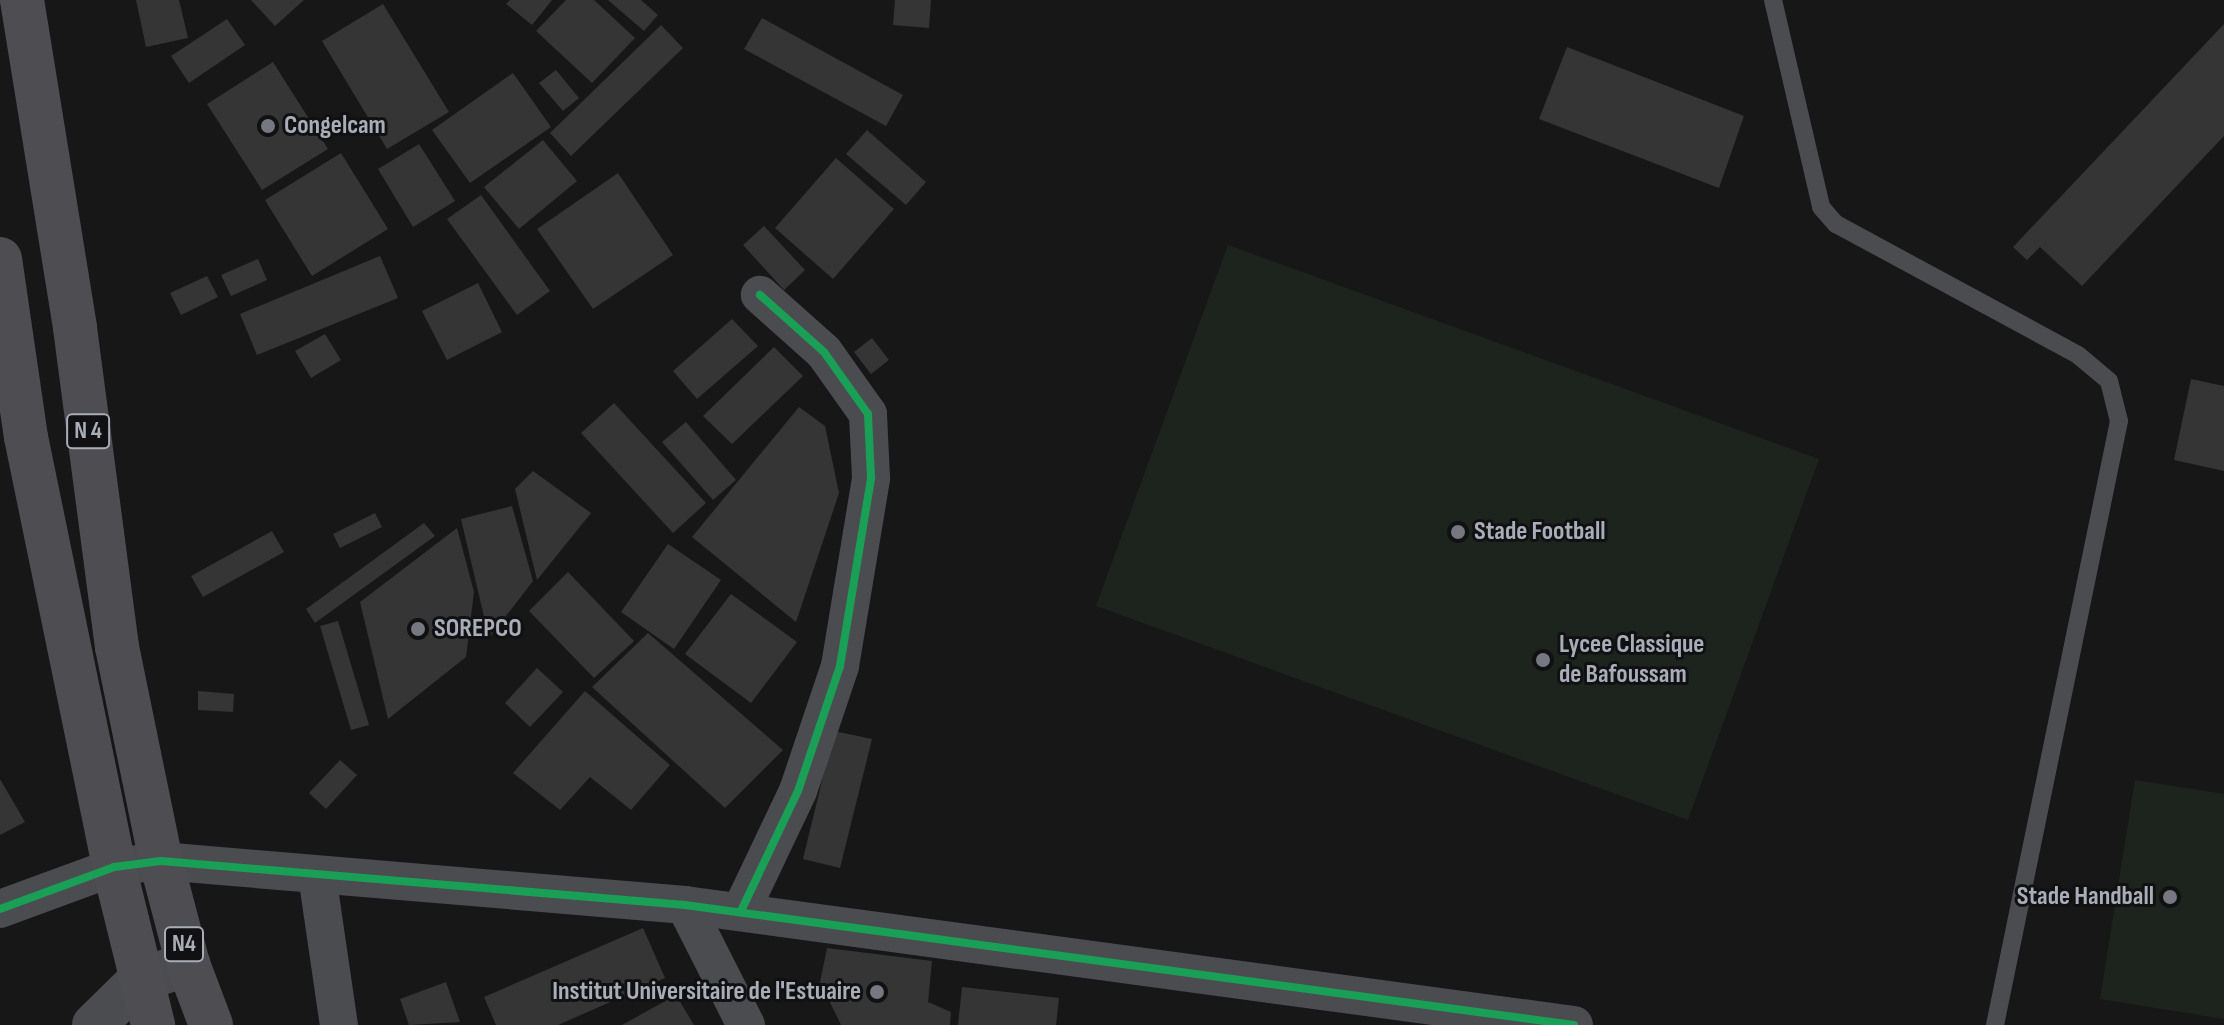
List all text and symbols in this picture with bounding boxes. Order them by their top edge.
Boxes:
place label: Congelcam [284,110,386,142]
marker: Congelcam [259,117,277,135]
road number: N 4 [66,411,110,451]
place label: Stade Football [1474,516,1605,548]
marker: Stade Football [1449,523,1467,541]
place label: SOREPCO [434,613,522,645]
marker: SOREPCO [409,620,427,638]
place label: Lycee Classique de Bafoussam [1559,629,1704,690]
marker: Lycee Classique de Bafoussam [1534,651,1552,669]
place label: Stade Handball [2017,881,2154,913]
marker: Stade Handball [2161,888,2179,906]
road number: N4 [164,924,204,964]
place label: Institut Universitaire de l'Estuaire [552,976,861,1008]
marker: Institut Universitaire de l'Estuaire [868,983,886,1001]

